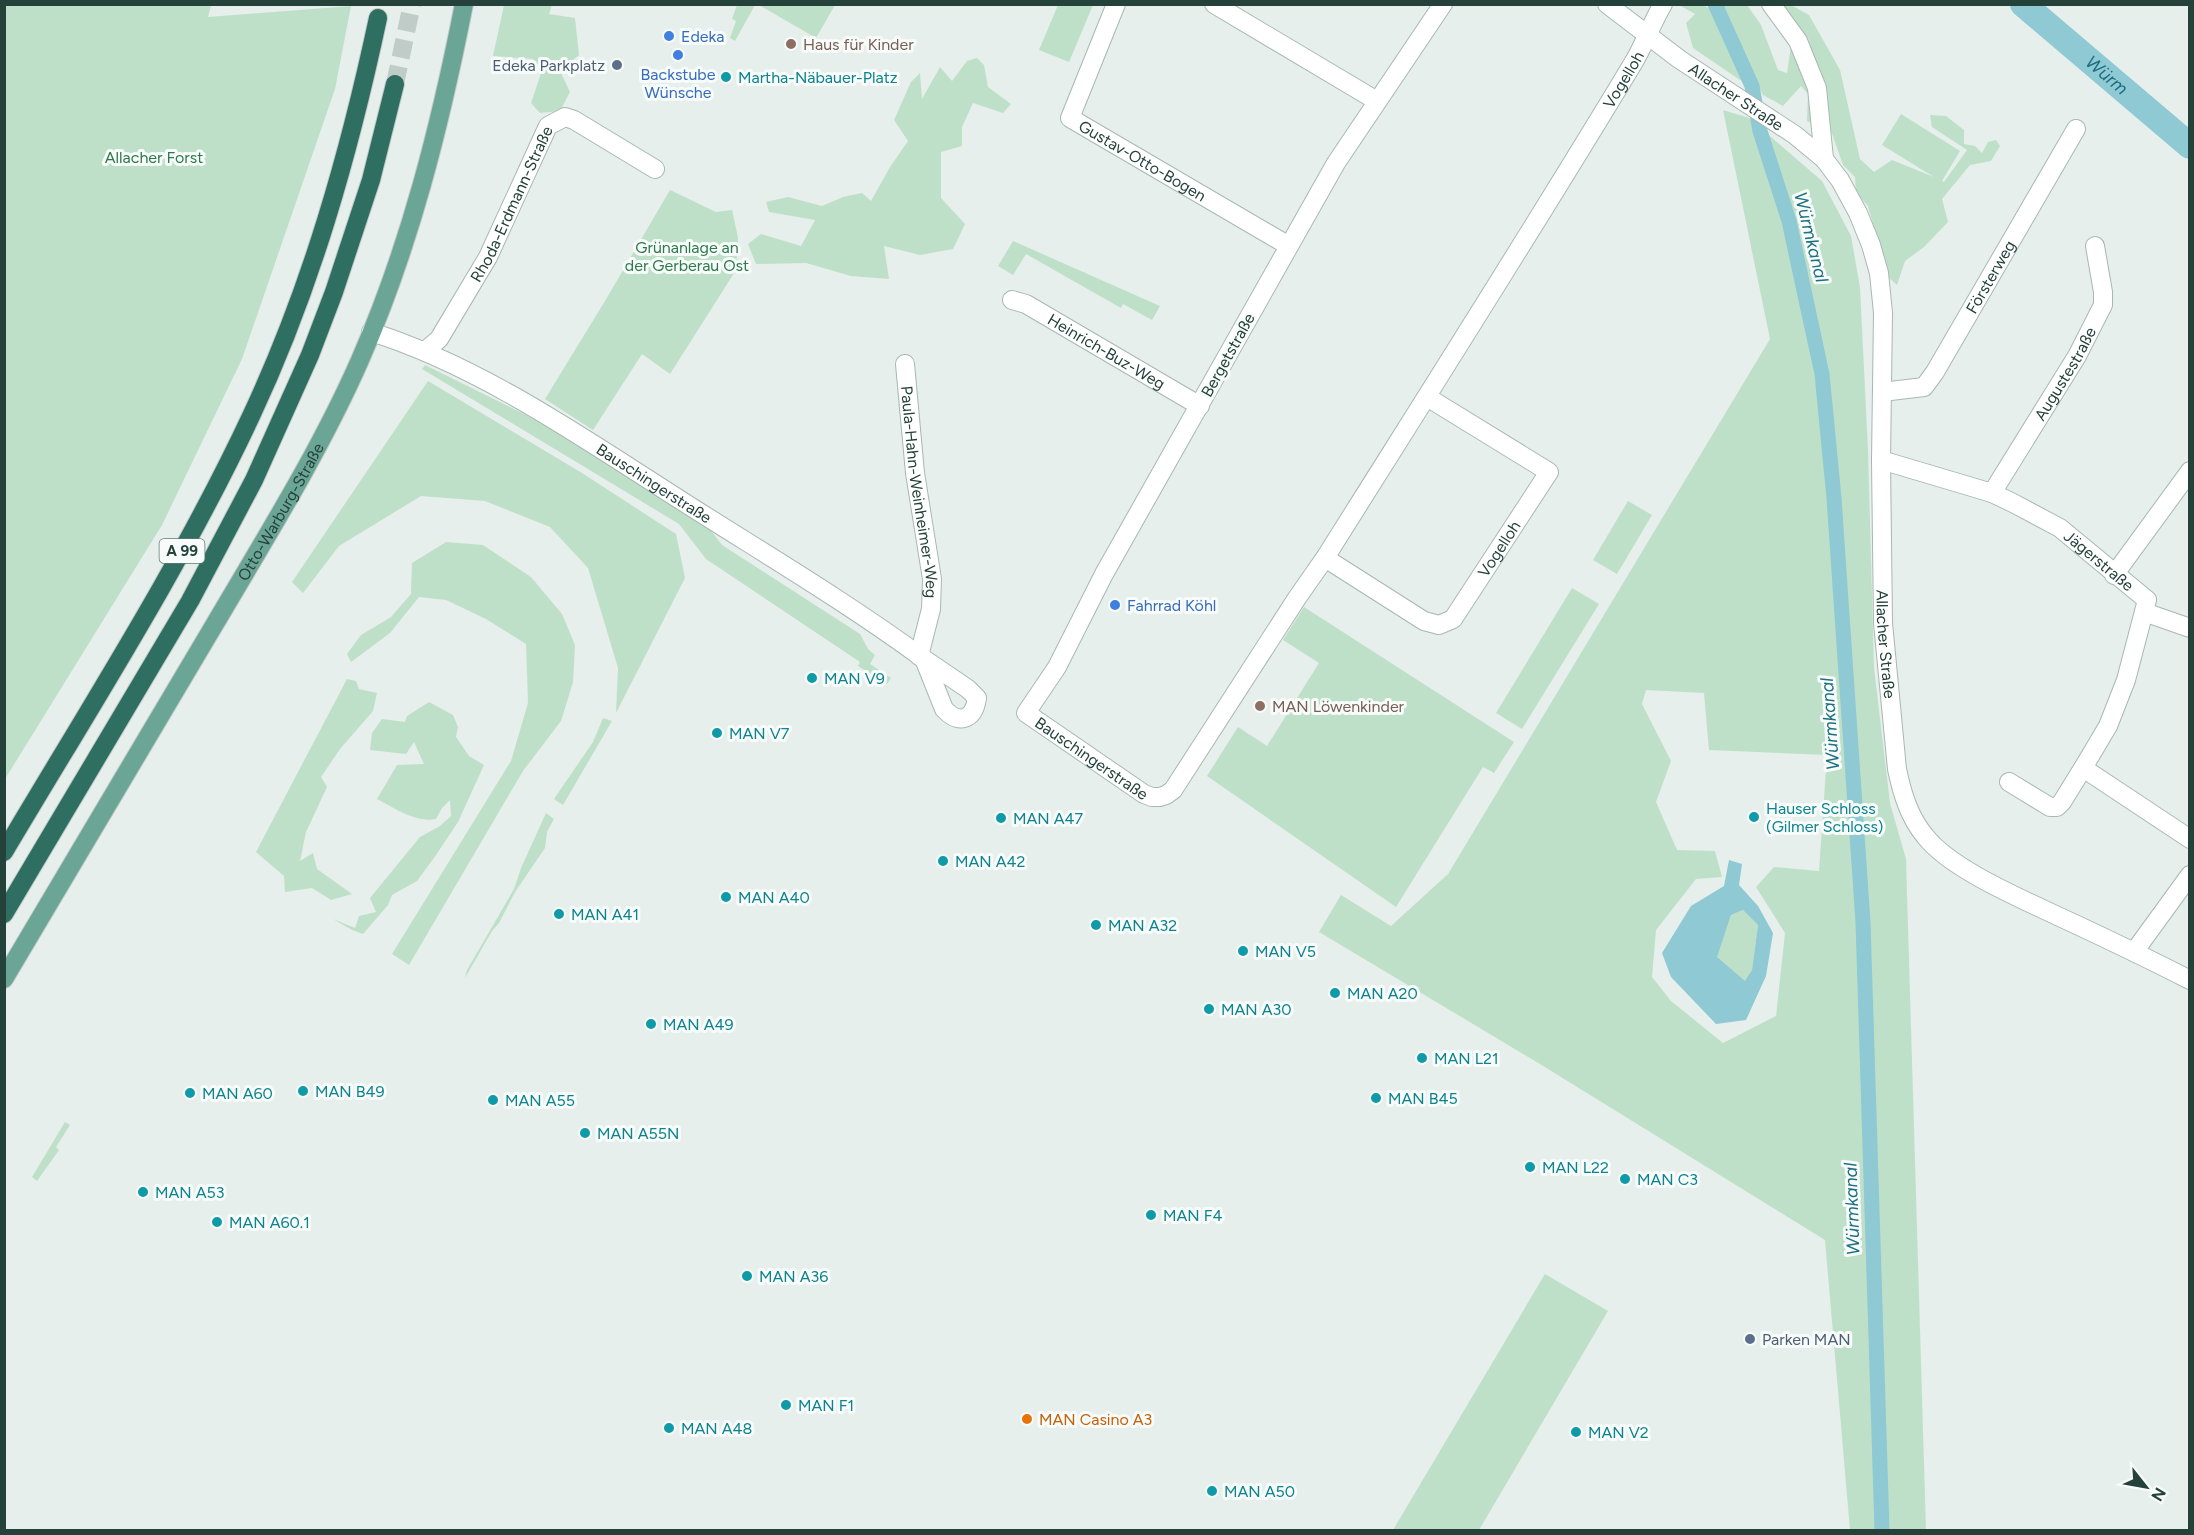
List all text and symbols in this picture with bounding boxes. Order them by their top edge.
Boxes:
place label: Edeka [681,27,724,46]
marker: Edeka [662,29,676,43]
place label: Haus für Kinder [803,35,914,54]
marker: Haus für Kinder [784,37,798,51]
marker: Backstube Wünsche [671,48,685,62]
street label: Vogelloh [1599,48,1648,112]
water label: Würm [2081,51,2132,99]
place label: Edeka Parkplatz [492,56,605,75]
marker: Edeka Parkplatz [610,58,624,72]
street label: Allacher Straße [1685,59,1787,134]
place label: Backstube Wünsche [641,65,716,102]
place label: Martha-Näbauer-Platz [738,68,898,87]
marker: Martha-Näbauer-Platz [719,70,733,84]
street label: Gustav-Otto-Bogen [1076,116,1210,205]
street label: Rhoda-Erdmann-Straße [466,123,556,285]
park label: Allacher Forst [105,148,203,167]
water label: Würmkanal [1789,190,1833,285]
street label: Försterweg [1962,237,2019,317]
park label: Grünanlage an der Gerberau Ost [625,238,749,275]
street label: Heinrich-Buz-Weg [1044,309,1169,393]
street label: Bergetstraße [1197,310,1259,400]
street label: Augustestraße [2030,323,2100,424]
street label: Paula-Hahn-Weinheimer-Weg [898,385,942,599]
street label: Otto-Warburg-Straße [233,439,327,584]
street label: Bauschingerstraße [593,439,715,527]
street label: Vogelloh [1474,517,1524,580]
street label: Jägerstraße [2060,526,2138,595]
road number: A 99 [160,539,204,563]
street label: Allacher Straße [1873,590,1900,700]
place label: Fahrrad Köhl [1127,596,1216,615]
marker: Fahrrad Köhl [1108,598,1122,612]
place label: MAN V9 [824,669,885,688]
marker: MAN V9 [805,671,819,685]
water label: Würmkanal [1816,676,1844,771]
place label: MAN Löwenkinder [1272,697,1405,716]
marker: MAN Löwenkinder [1253,699,1267,713]
street label: Bauschingerstraße [1031,713,1152,804]
place label: MAN V7 [729,724,790,743]
marker: MAN V7 [710,726,724,740]
place label: Hauser Schloss (Gilmer Schloss) [1766,799,1883,836]
place label: MAN A47 [1013,809,1083,828]
marker: Hauser Schloss (Gilmer Schloss) [1747,810,1761,824]
marker: MAN A47 [994,811,1008,825]
place label: MAN A42 [955,852,1025,871]
marker: MAN A42 [936,854,950,868]
place label: MAN A40 [738,888,810,907]
marker: MAN A40 [719,890,733,904]
place label: MAN A41 [571,905,639,924]
marker: MAN A41 [552,907,566,921]
place label: MAN A32 [1108,916,1177,935]
marker: MAN A32 [1089,918,1103,932]
place label: MAN V5 [1255,942,1316,961]
marker: MAN V5 [1236,944,1250,958]
place label: MAN A20 [1347,984,1418,1003]
marker: MAN A20 [1328,986,1342,1000]
place label: MAN A30 [1221,1000,1292,1019]
marker: MAN A30 [1202,1002,1216,1016]
place label: MAN A49 [663,1015,734,1034]
marker: MAN A49 [644,1017,658,1031]
place label: MAN L21 [1434,1049,1499,1068]
marker: MAN L21 [1415,1051,1429,1065]
place label: MAN B49 [315,1082,384,1101]
place label: MAN A60 [202,1084,273,1103]
marker: MAN B49 [296,1084,310,1098]
marker: MAN A60 [183,1086,197,1100]
place label: MAN B45 [1388,1089,1458,1108]
place label: MAN A55 [505,1091,575,1110]
marker: MAN B45 [1369,1091,1383,1105]
marker: MAN A55 [486,1093,500,1107]
place label: MAN A55N [597,1124,679,1143]
marker: MAN A55N [578,1126,592,1140]
place label: MAN L22 [1542,1158,1609,1177]
marker: MAN L22 [1523,1160,1537,1174]
water label: Würmkanal [1839,1161,1865,1256]
place label: MAN C3 [1637,1170,1698,1189]
marker: MAN C3 [1618,1172,1632,1186]
place label: MAN A53 [155,1183,224,1202]
marker: MAN A53 [136,1185,150,1199]
place label: MAN F4 [1163,1206,1222,1225]
marker: MAN F4 [1144,1208,1158,1222]
place label: MAN A60.1 [229,1213,310,1232]
marker: MAN A60.1 [210,1215,224,1229]
place label: MAN A36 [759,1267,828,1286]
marker: MAN A36 [740,1269,754,1283]
place label: Parken MAN [1762,1330,1851,1349]
marker: Parken MAN [1743,1332,1757,1346]
place label: MAN F1 [798,1396,854,1415]
marker: MAN F1 [779,1398,793,1412]
place label: MAN Casino A3 [1039,1410,1152,1429]
marker: MAN Casino A3 [1020,1412,1034,1426]
place label: MAN A48 [681,1419,752,1438]
marker: MAN A48 [662,1421,676,1435]
place label: MAN V2 [1588,1423,1649,1442]
marker: MAN V2 [1569,1425,1583,1439]
north arrow [2116,1457,2176,1517]
place label: MAN A50 [1224,1482,1295,1501]
marker: MAN A50 [1205,1484,1219,1498]
text: N [2147,1484,2170,1505]

